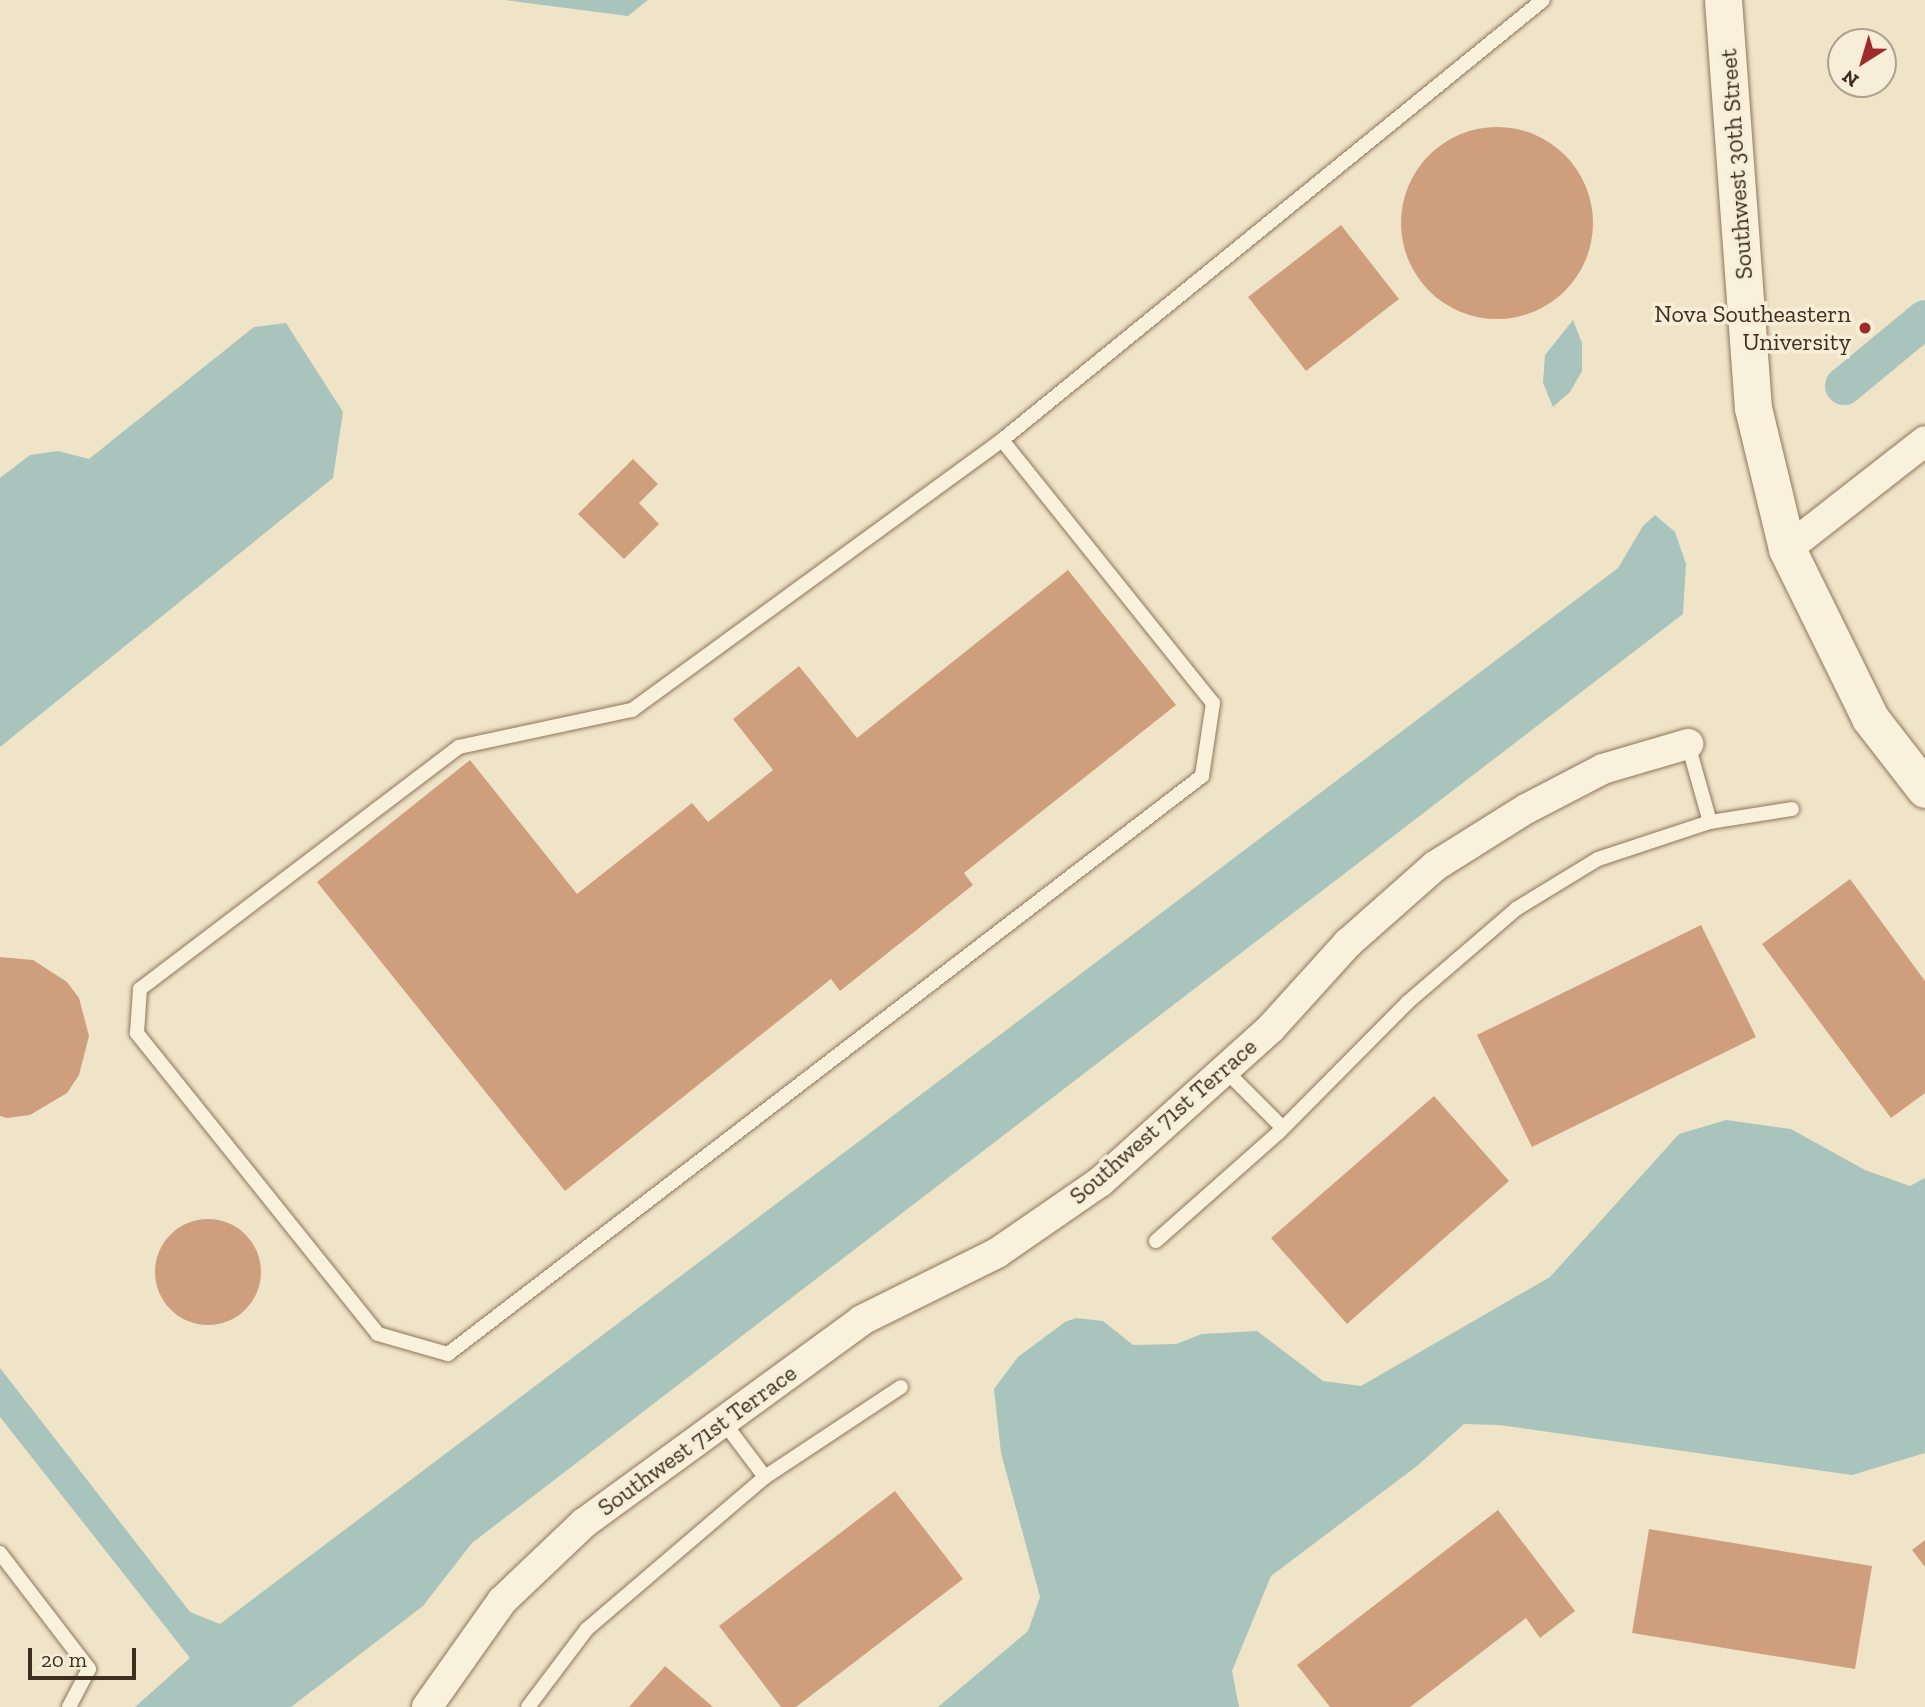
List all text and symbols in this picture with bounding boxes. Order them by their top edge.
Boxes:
north arrow [1827,28,1897,98]
street label: Southwest 30th Street [1714,48,1758,280]
text: N [1838,65,1863,92]
place label: Nova Southeastern University [1654,300,1851,356]
marker: Nova Southeastern University [1857,320,1873,336]
street label: Southwest 71st Terrace [1063,1032,1263,1210]
street label: Southwest 71st Terrace [592,1358,802,1522]
scale bar [32,1634,140,1678]
text: 20 m [41,1647,87,1672]

